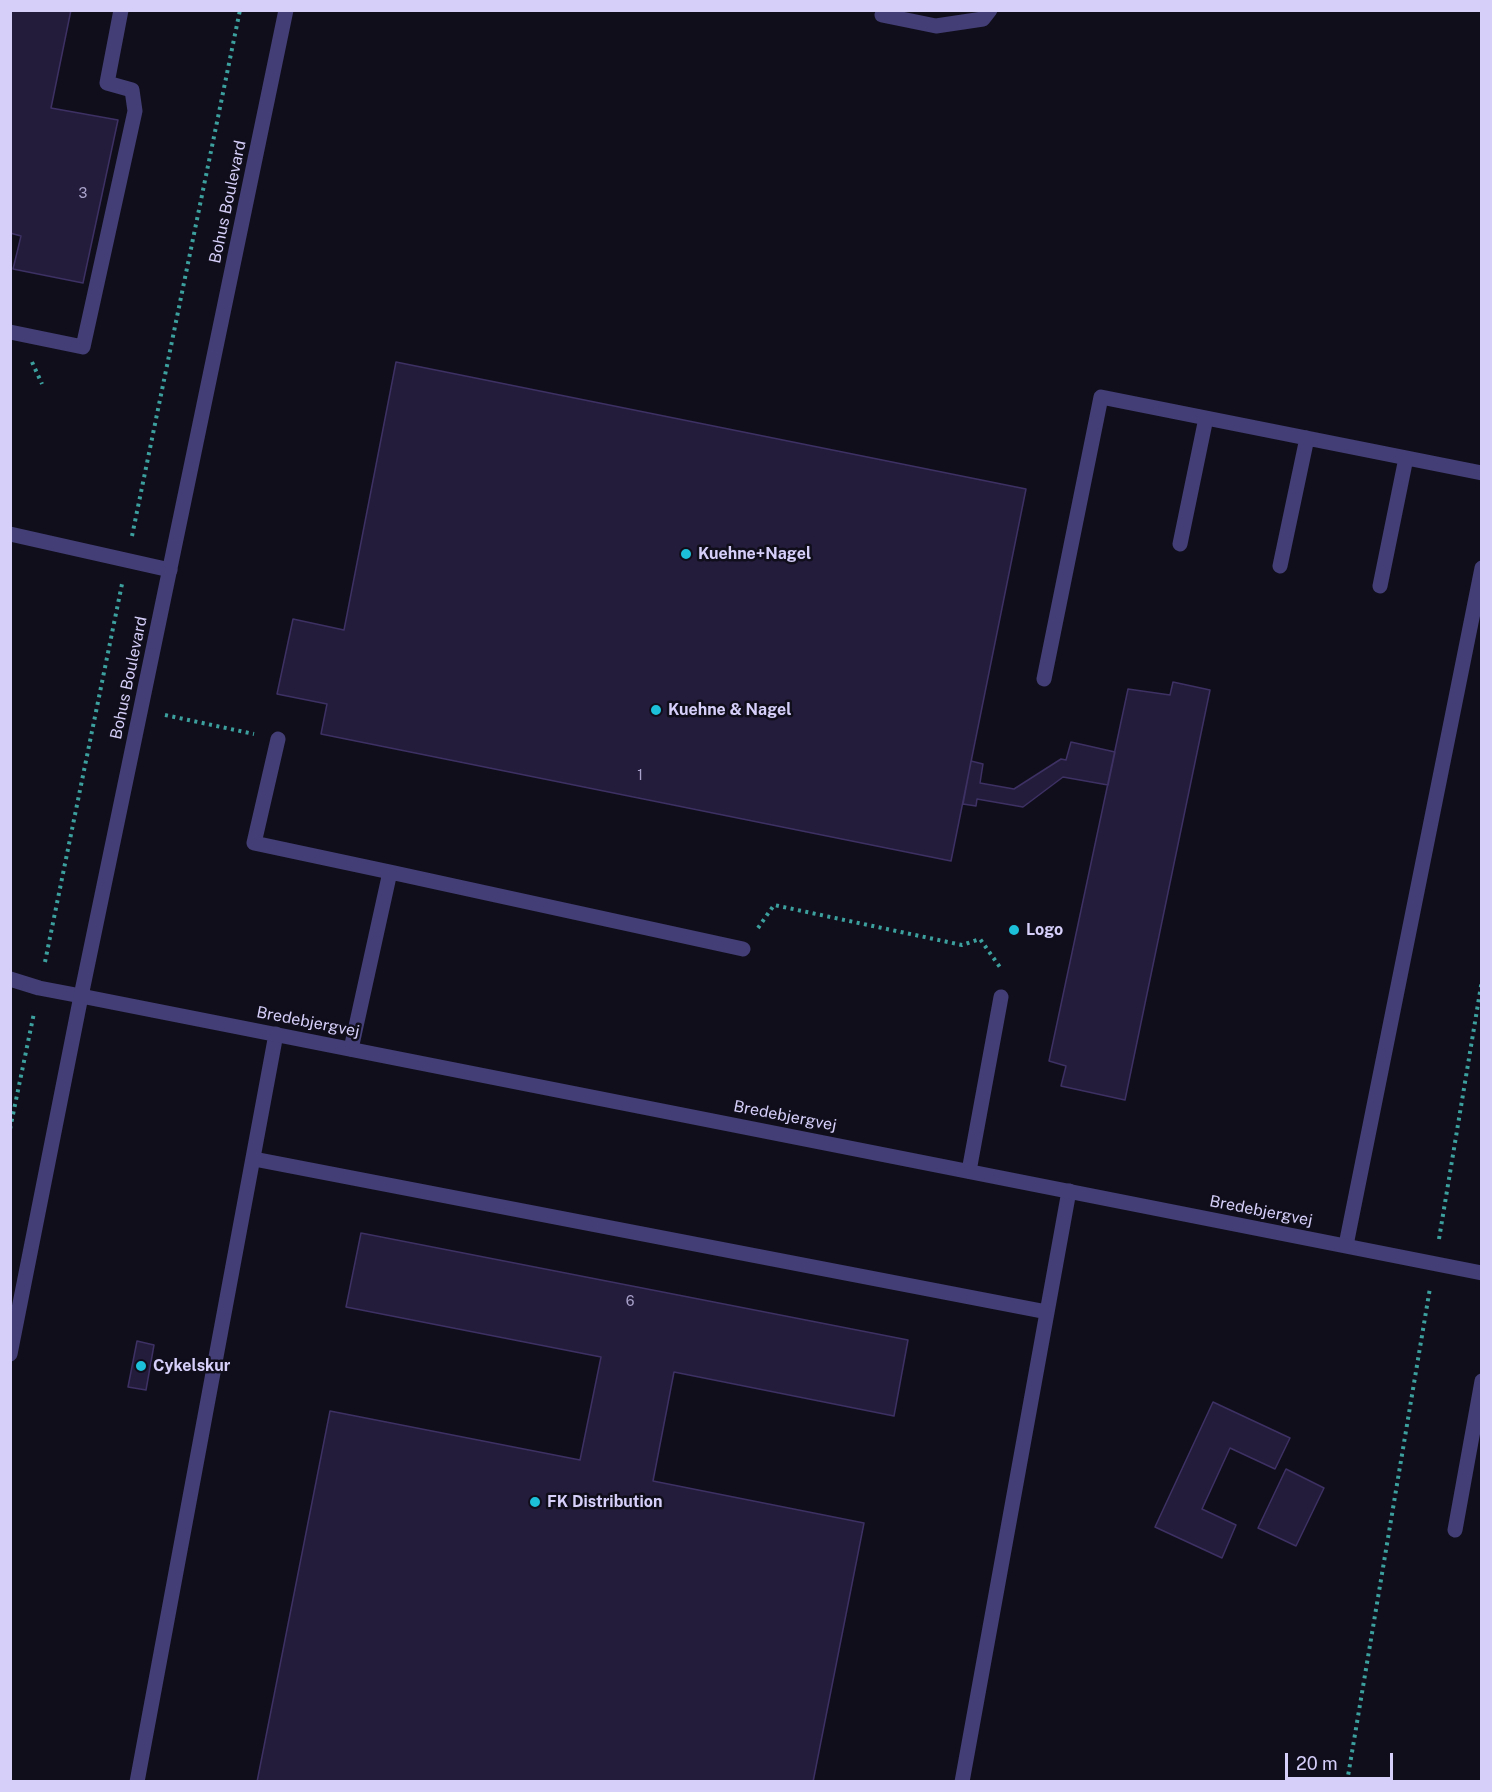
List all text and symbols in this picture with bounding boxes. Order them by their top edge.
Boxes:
street label: Bohus Boulevard [206,139,250,265]
house number: 3 [79,186,87,202]
place label: Kuehne+Nagel [698,544,811,564]
marker: Kuehne+Nagel [679,547,693,561]
street label: Bohus Boulevard [107,615,151,741]
place label: Kuehne & Nagel [668,700,791,720]
marker: Kuehne & Nagel [649,703,663,717]
house number: 1 [637,768,643,784]
place label: Logo [1026,920,1063,940]
marker: Logo [1007,923,1021,937]
street label: Bredebjergvej [255,1003,361,1041]
street label: Bredebjergvej [732,1097,838,1135]
street label: Bredebjergvej [1208,1192,1314,1230]
house number: 6 [626,1294,634,1310]
place label: Cykelskur [153,1356,230,1376]
marker: Cykelskur [134,1359,148,1373]
place label: FK Distribution [547,1492,662,1512]
marker: FK Distribution [528,1495,542,1509]
scale bar [1288,1741,1396,1779]
text: 20 m [1296,1753,1338,1774]

